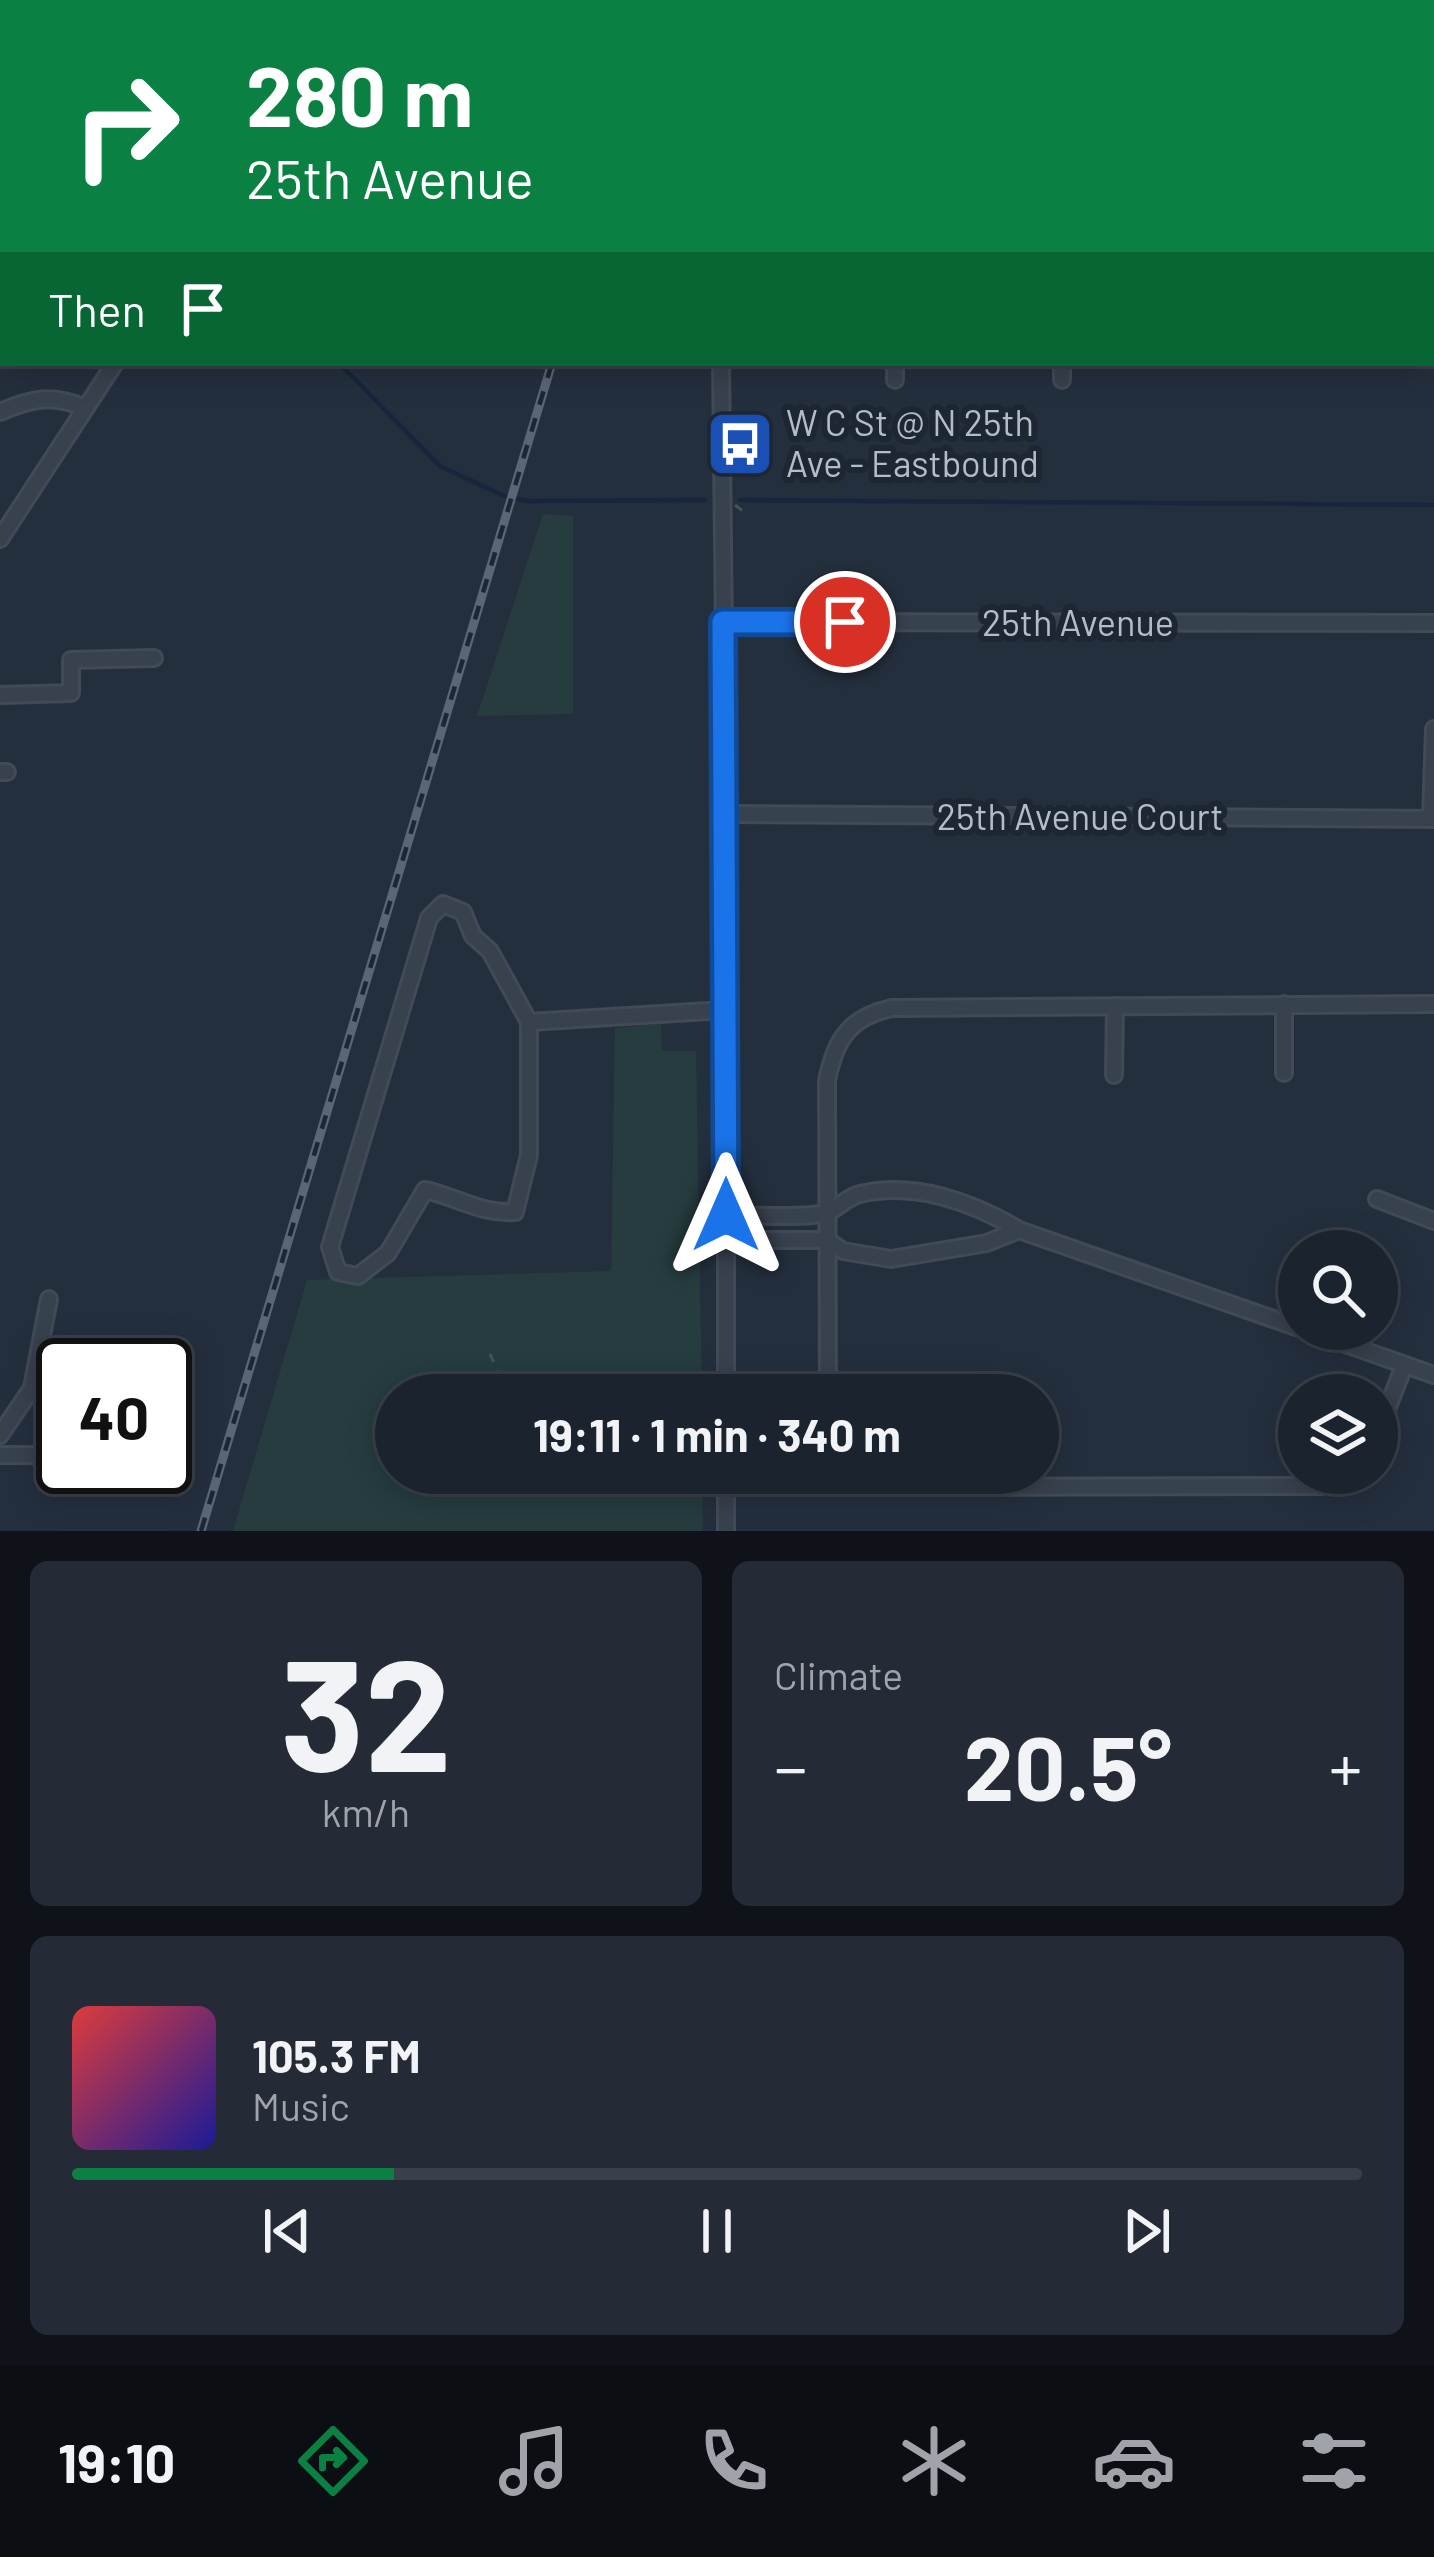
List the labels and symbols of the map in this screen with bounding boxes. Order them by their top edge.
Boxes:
place label: W C St @ N 25th Ave - Eastbound [786,400,1039,484]
bus stop icon: W C St @ N 25th Ave - Eastbound [705,409,775,479]
pin [794,571,896,673]
street label: 25th Avenue [982,600,1174,643]
street label: 25th Avenue Court [937,794,1223,837]
position arrow [663,1152,789,1278]
speed limit sign: 40 [36,1338,192,1494]

